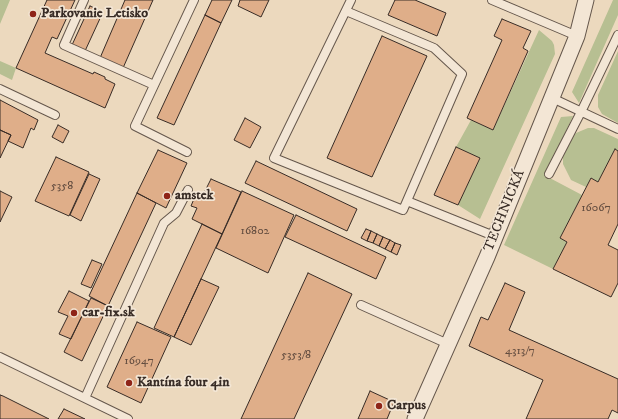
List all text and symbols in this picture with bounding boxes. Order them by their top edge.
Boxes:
place label: Parkovanie Letisko [41,6,148,22]
marker: Parkovanie Letisko [28,9,38,19]
street label: TECHNICKÁ [481,168,529,254]
house number: 5358 [51,180,73,194]
place label: amstek [175,188,213,204]
marker: amstek [162,191,172,201]
house number: 16067 [581,202,611,216]
house number: 16802 [241,225,269,239]
place label: car-fix.sk [82,305,135,321]
marker: car-fix.sk [69,308,79,318]
house number: 4313/7 [505,345,535,359]
house number: 5353/8 [281,349,311,363]
house number: 16947 [124,355,154,369]
place label: Kantína four 4in [137,375,230,391]
marker: Kantína four 4in [124,378,134,388]
place label: Carpus [387,398,426,414]
marker: Carpus [374,401,384,411]

